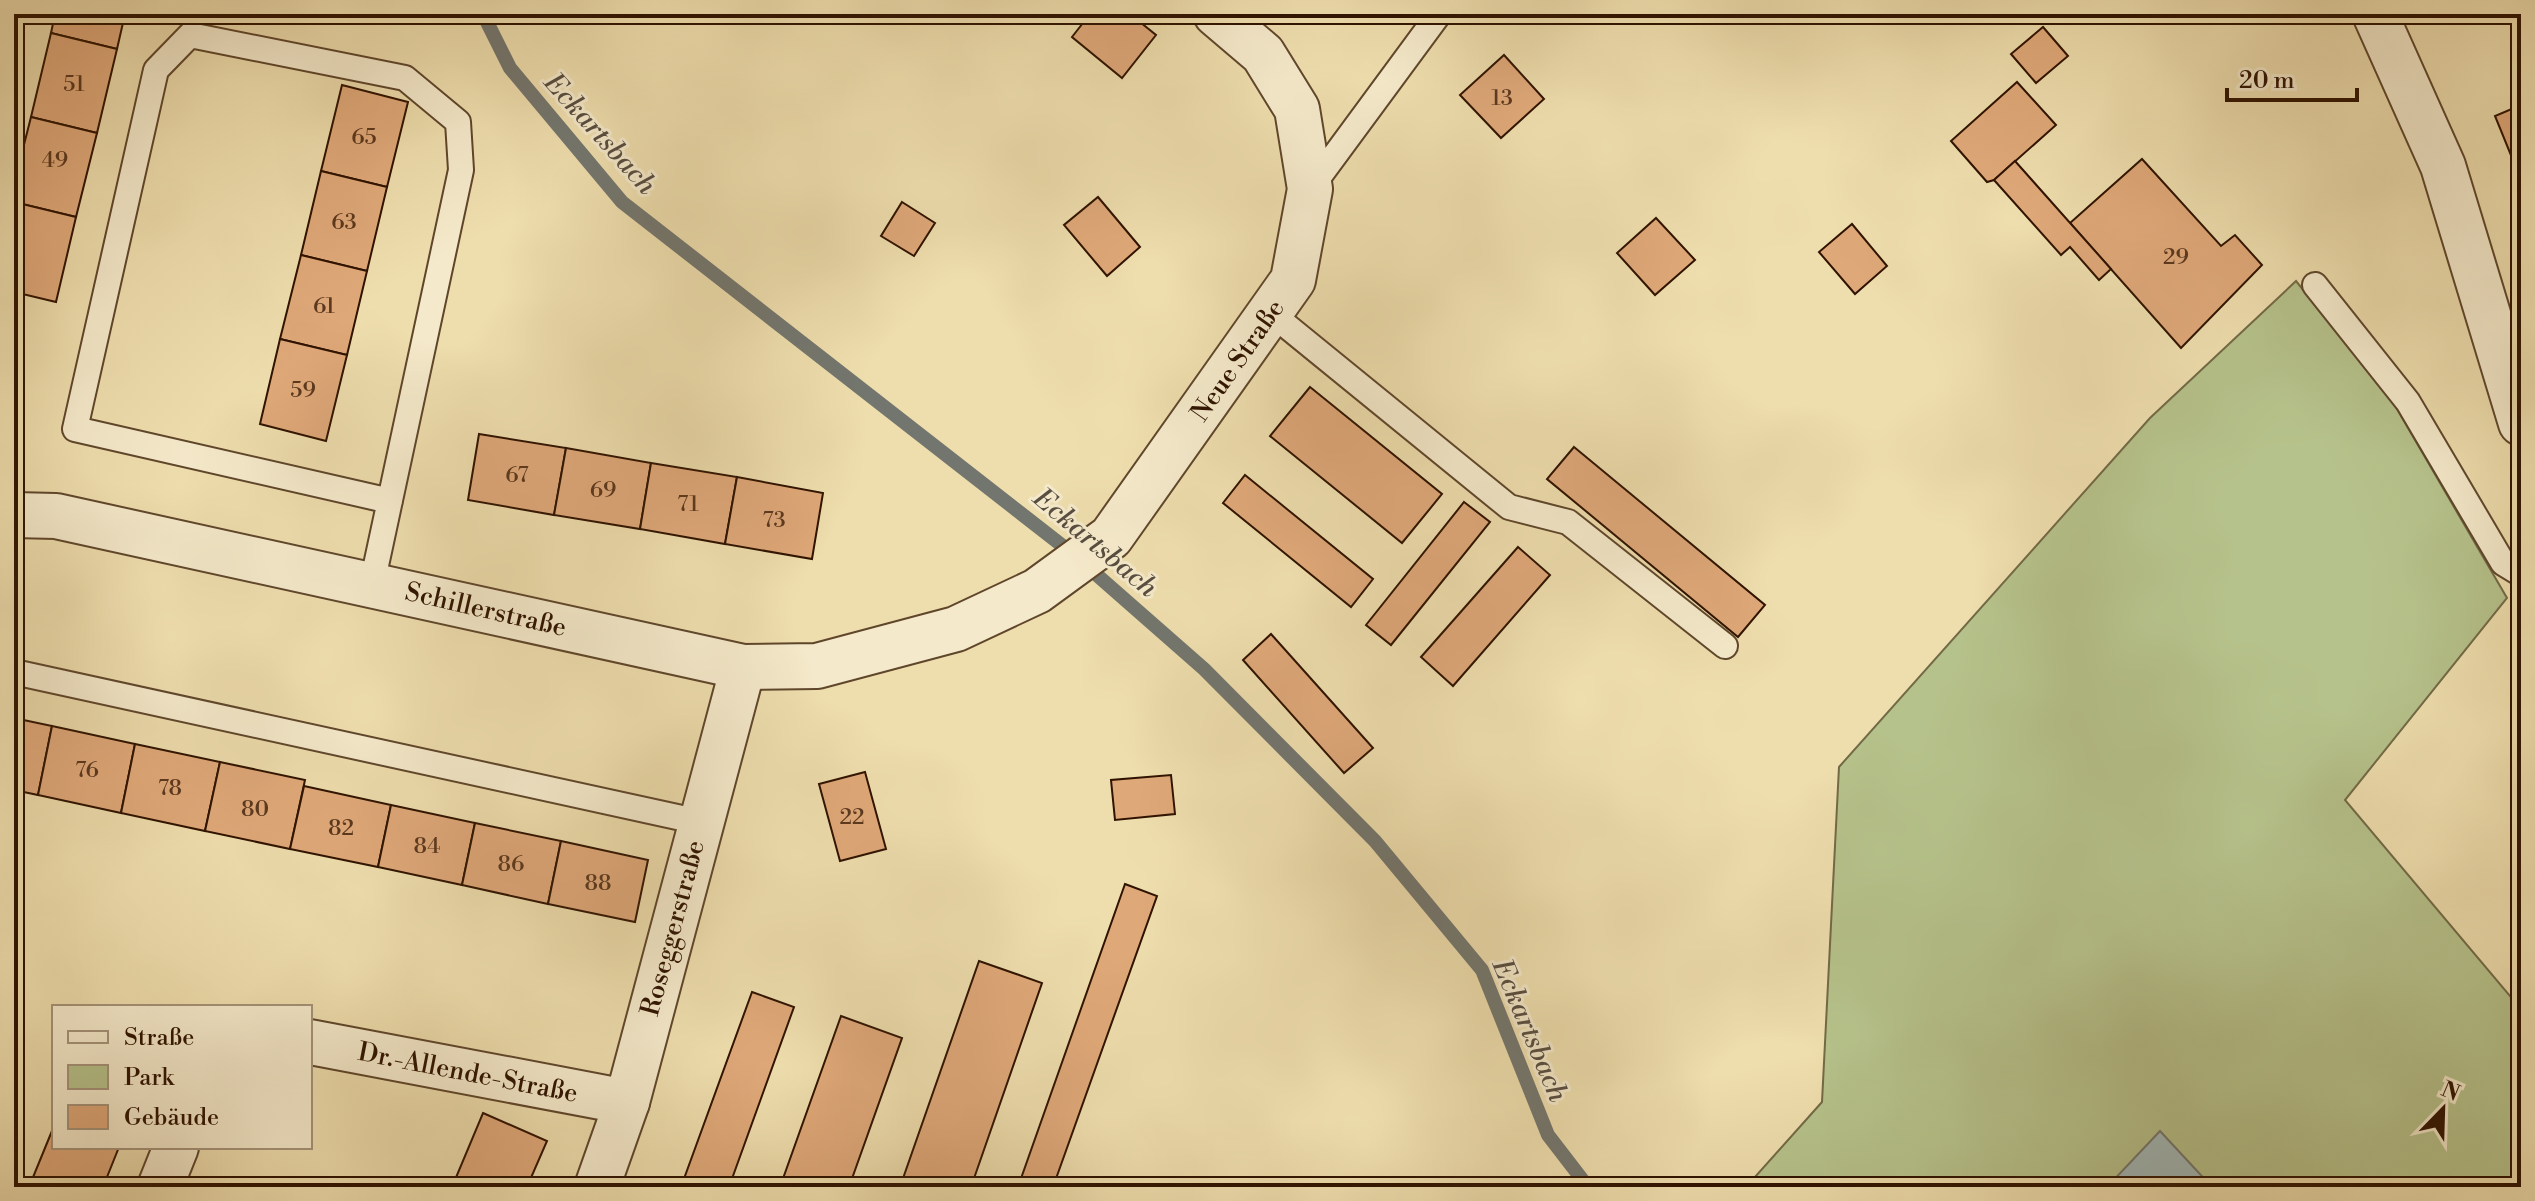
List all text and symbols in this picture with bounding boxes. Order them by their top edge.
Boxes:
scale bar [2227,52,2357,102]
water label: Eckartsbach [535,65,664,202]
text: 20 m [2239,66,2295,96]
house number: 51 [63,71,85,98]
house number: 13 [1491,85,1513,112]
house number: 65 [351,124,377,151]
house number: 49 [42,147,68,174]
house number: 63 [331,209,357,236]
house number: 29 [2163,244,2189,271]
house number: 61 [313,293,336,320]
street label: Neue Straße [1184,293,1292,428]
house number: 59 [290,377,316,404]
house number: 67 [505,462,529,489]
house number: 69 [590,477,616,504]
water label: Eckartsbach [1024,480,1165,605]
house number: 71 [677,491,699,518]
house number: 73 [762,507,786,534]
street label: Schillerstraße [402,576,570,644]
house number: 76 [75,757,99,784]
house number: 78 [158,775,182,802]
house number: 80 [241,796,269,823]
house number: 22 [839,804,865,831]
house number: 82 [328,815,354,842]
house number: 84 [414,833,440,860]
street label: Roseggerstraße [634,837,712,1020]
house number: 86 [498,851,524,878]
house number: 88 [585,870,611,897]
water label: Eckartsbach [1483,952,1575,1107]
legend [52,1005,312,1149]
text: Straße [124,1023,194,1053]
street label: Dr.-Allende-Straße [355,1036,580,1110]
text: Park [124,1063,175,1093]
north arrow [2403,1069,2483,1149]
text: N [2437,1076,2464,1108]
text: Gebäude [124,1103,219,1133]

